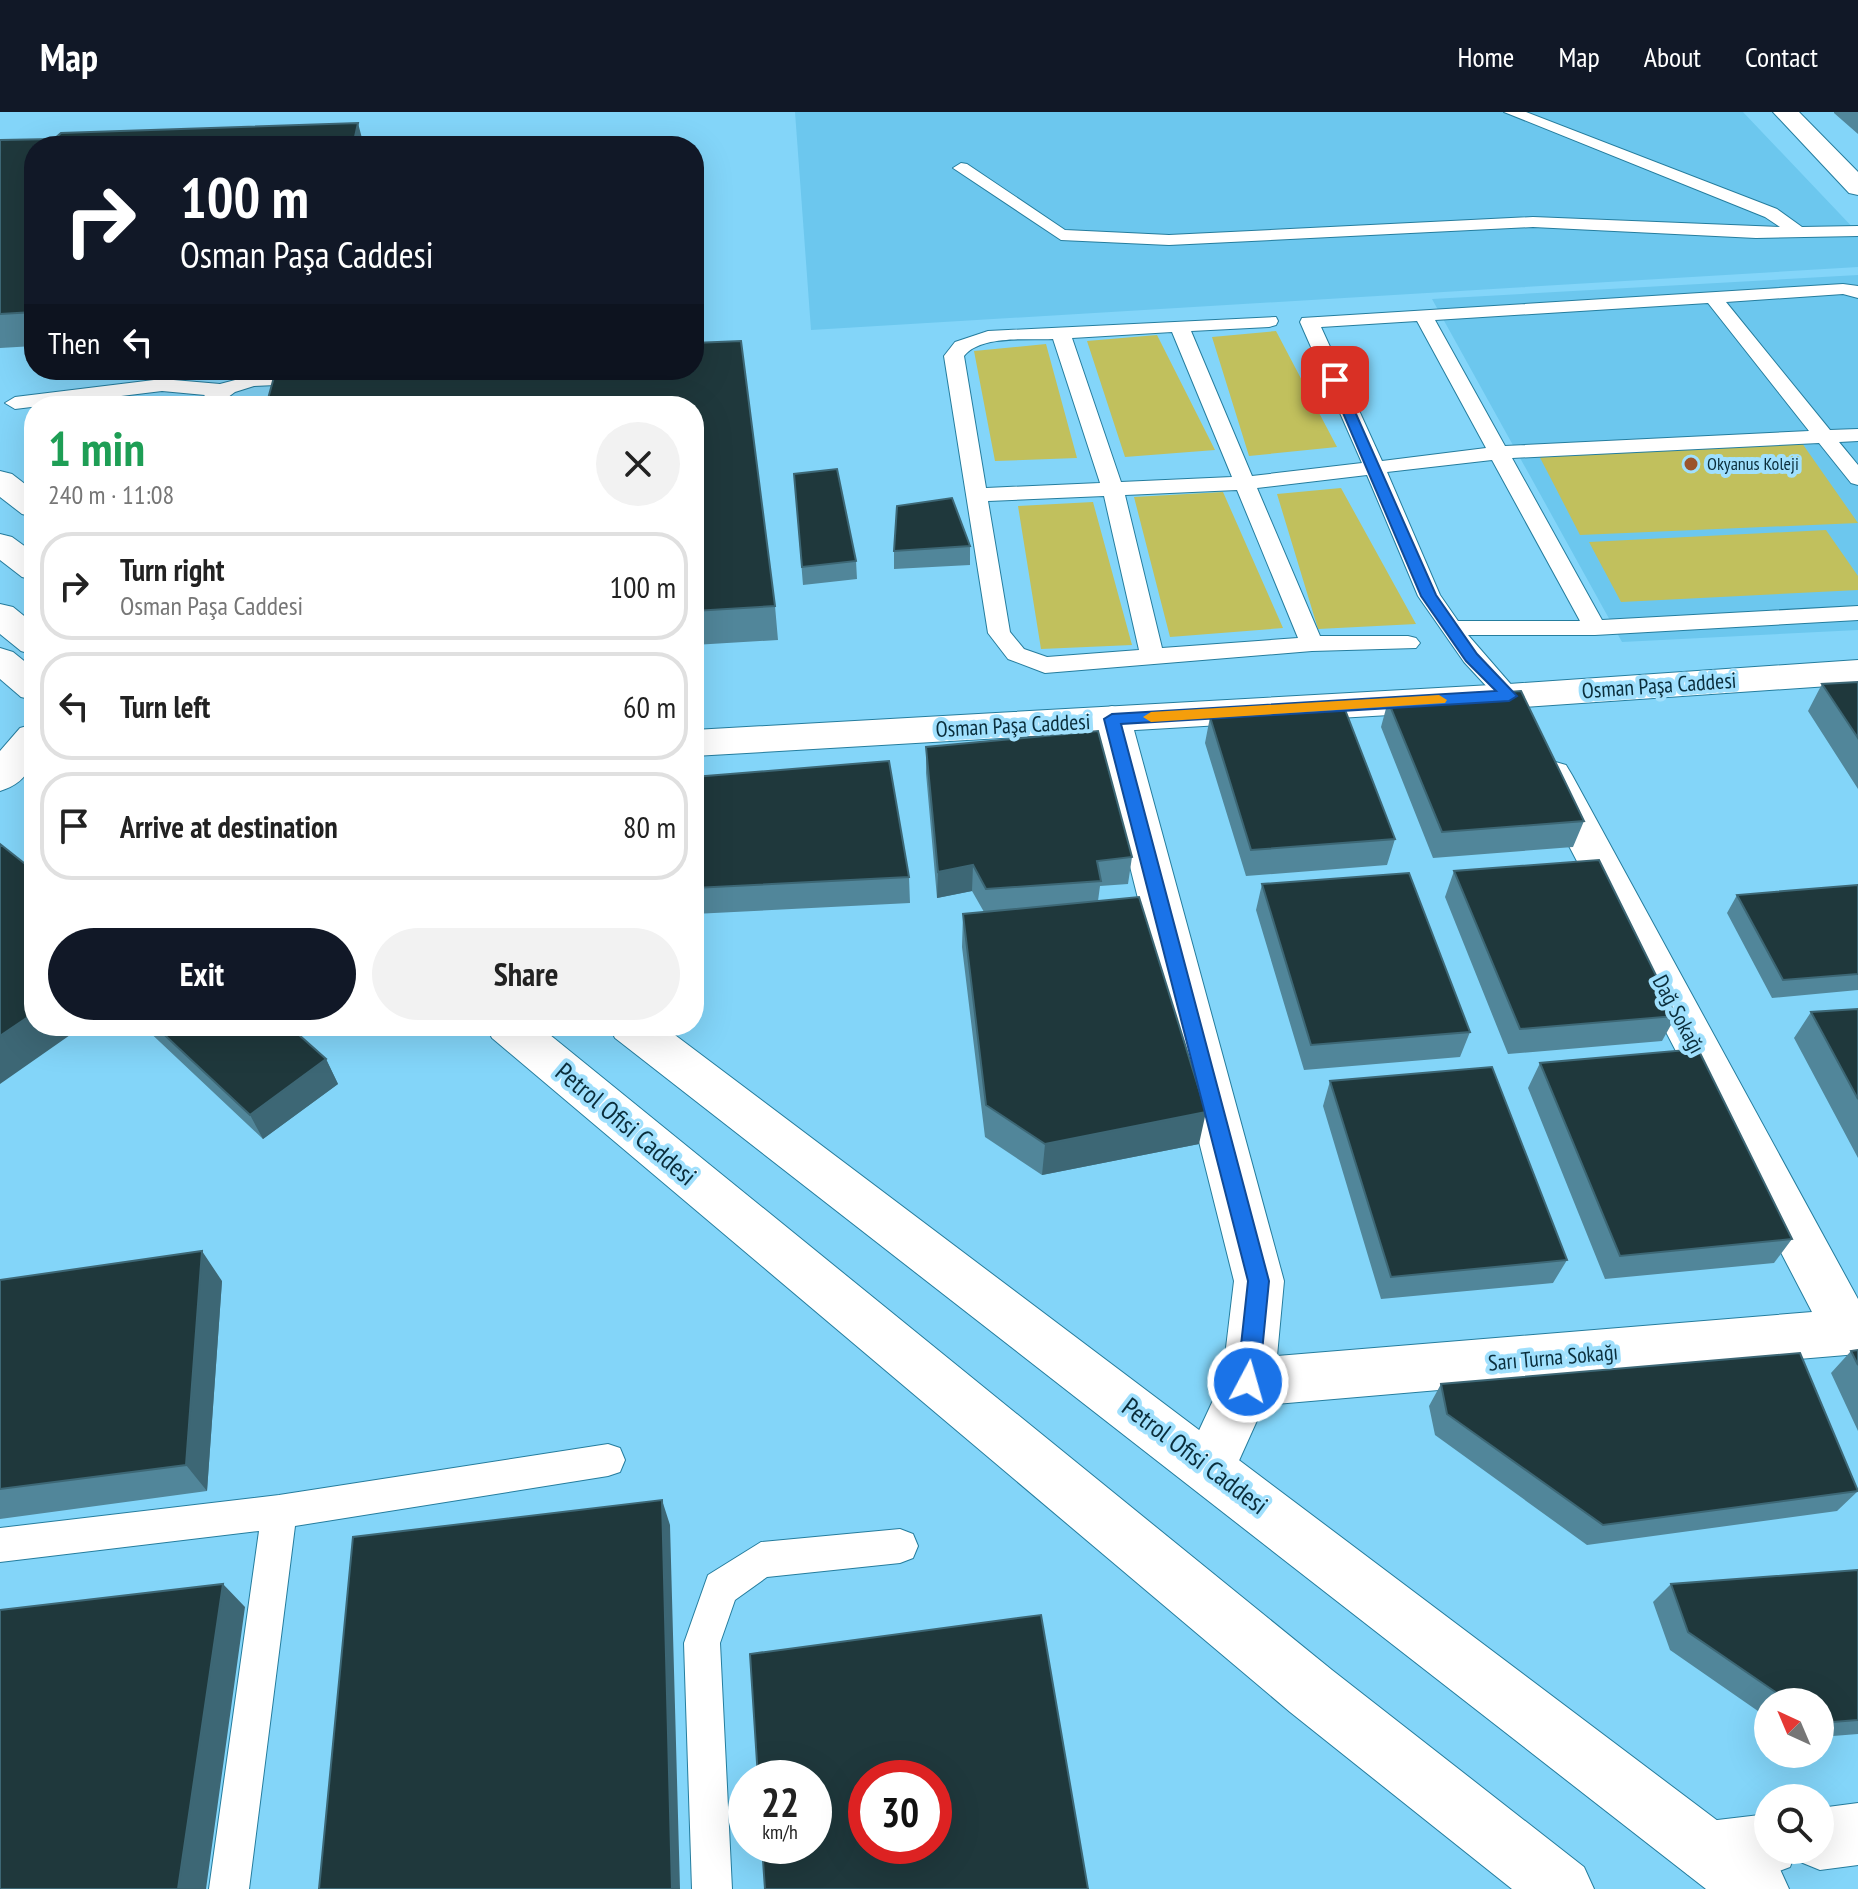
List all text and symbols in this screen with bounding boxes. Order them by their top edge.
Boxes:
text: Map [40,32,98,81]
text: Home [1458,38,1514,75]
text: Map [1558,38,1600,75]
text: About [1644,38,1701,75]
text: Contact [1745,38,1818,75]
text: 100 m [180,161,309,233]
icon: right [48,168,152,272]
text: Osman Paşa Caddesi [180,231,434,278]
icon: left [116,320,160,364]
text: Then [48,323,100,362]
pin [1301,346,1369,414]
icon: arrive [1313,358,1357,402]
text: 1 min [48,417,145,479]
button: close [596,422,680,506]
place label: Okyanus Koleji [1707,452,1799,475]
marker: Okyanus Koleji [1682,455,1700,473]
text: 240 m · 11:08 [48,478,174,511]
text: Turn right [120,550,224,589]
icon: right [52,564,96,608]
text: 100 m [610,567,676,606]
text: Osman Paşa Caddesi [120,589,303,622]
street label: Osman Paşa Caddesi [1581,666,1737,704]
icon: left [52,684,96,728]
text: Turn left [120,687,210,726]
text: 60 m [623,687,676,726]
street label: Osman Paşa Caddesi [935,707,1091,743]
icon: arrive [52,804,96,848]
text: Arrive at destination [120,807,338,846]
text: 80 m [623,807,676,846]
button: Exit [48,928,356,1020]
button: Share [372,928,680,1020]
street label: Dağ Sokağı [1647,970,1711,1058]
street label: Petrol Ofisi Caddesi [549,1055,704,1192]
street label: Sarı Turna Sokağı [1487,1337,1619,1377]
position arrow [1206,1340,1290,1424]
street label: Petrol Ofisi Caddesi [1116,1390,1275,1521]
north arrow [1754,1688,1834,1768]
map controls [1754,1688,1834,1864]
speed limit sign: 30 [848,1760,952,1864]
text: 22 [761,1776,799,1828]
button: search [1754,1784,1834,1864]
text: km/h [762,1819,798,1845]

